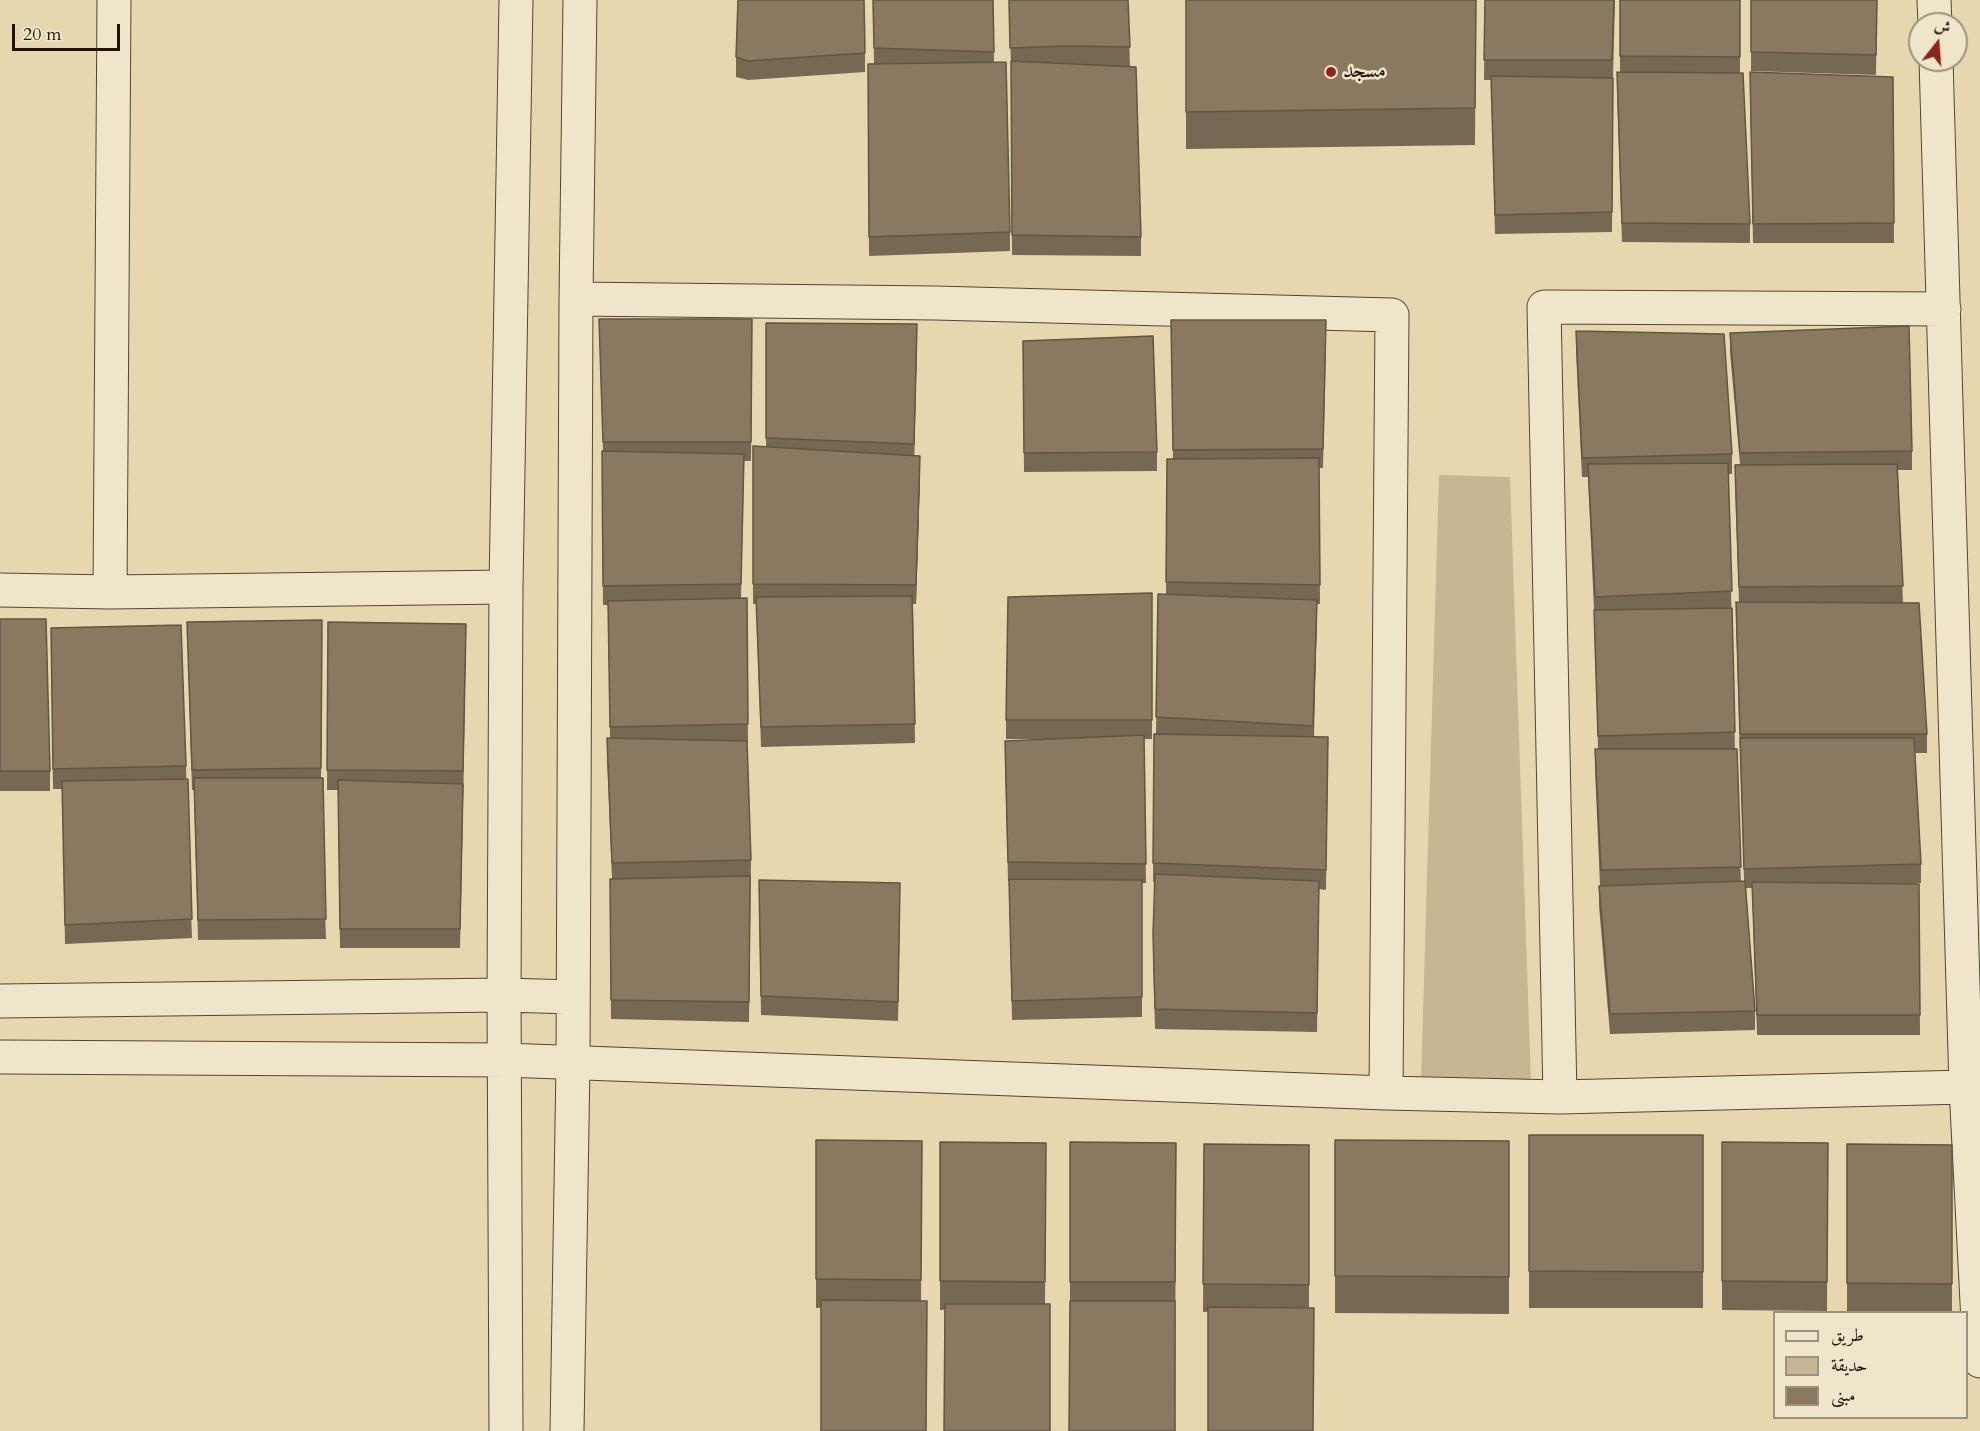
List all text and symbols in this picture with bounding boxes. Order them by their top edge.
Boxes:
scale bar [15,12,123,50]
north arrow [1908,12,1968,72]
text: ش [1932,14,1953,40]
text: 20 m [23,22,62,47]
place label: مسجد [1343,59,1386,85]
marker: مسجد [1324,65,1338,79]
legend [1773,1311,1968,1419]
text: طريق [1831,1323,1864,1348]
text: حديقة [1831,1353,1867,1378]
text: مبنى [1831,1383,1856,1408]

